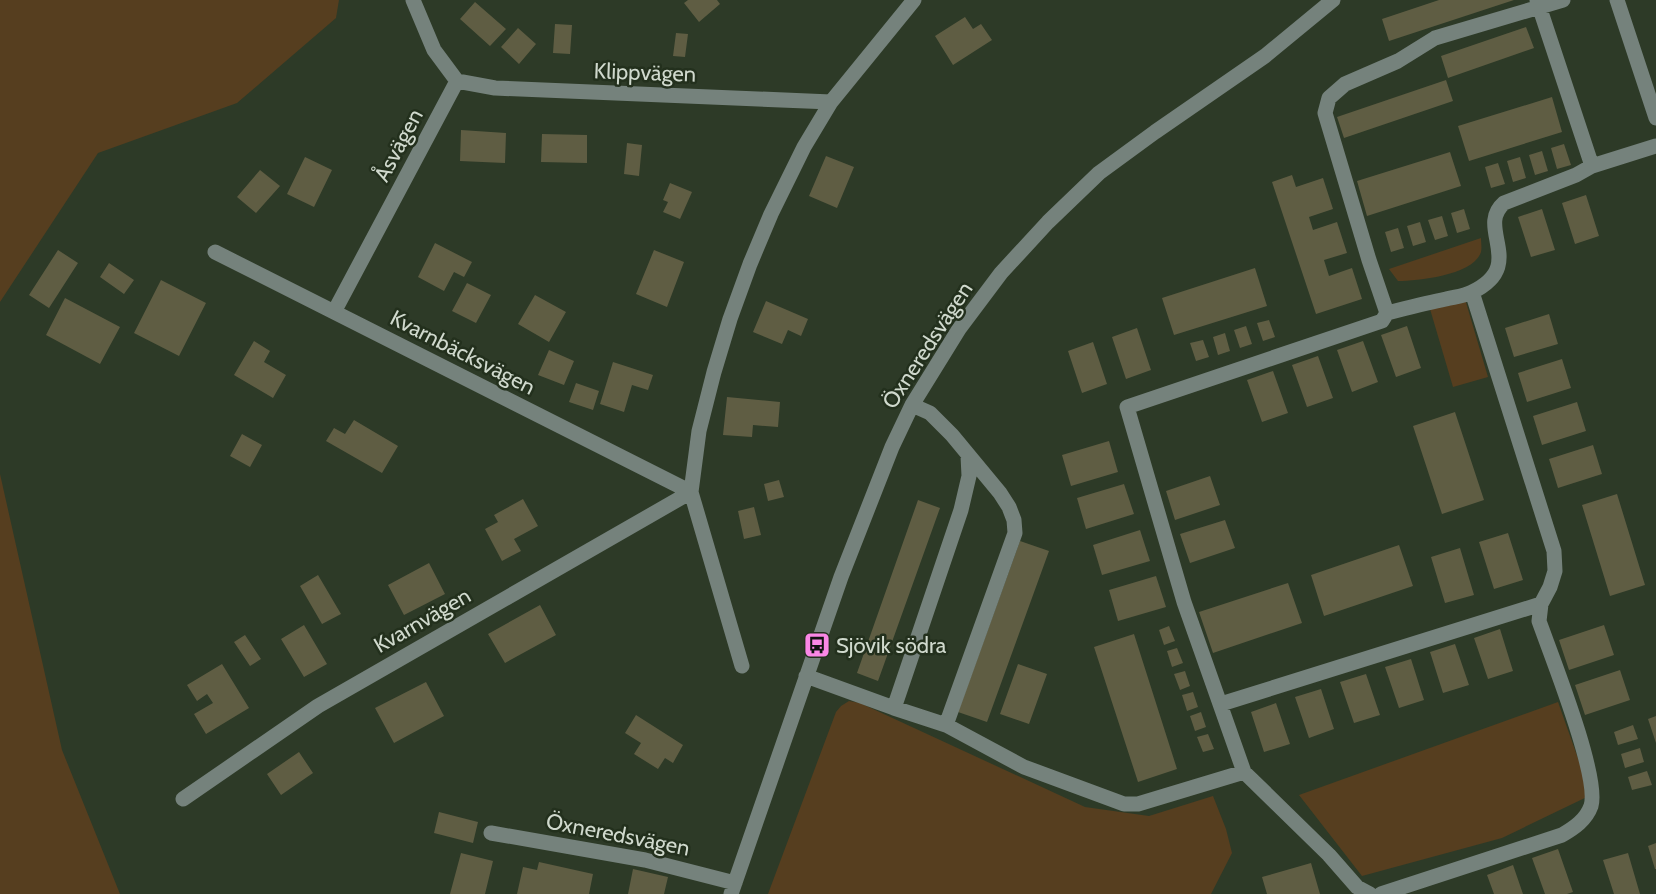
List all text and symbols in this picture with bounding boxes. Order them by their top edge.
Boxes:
street label: Klippvägen [593,57,697,88]
street label: Åsvägen [368,104,429,186]
street label: Öxneredsvägen [876,277,978,414]
street label: Kvarnbäcksvägen [386,304,540,401]
street label: Kvarnvägen [369,582,475,659]
bus stop icon: Sjövik södra [802,630,832,660]
place label: Sjövik södra [836,632,947,659]
street label: Öxneredsvägen [544,807,692,862]

